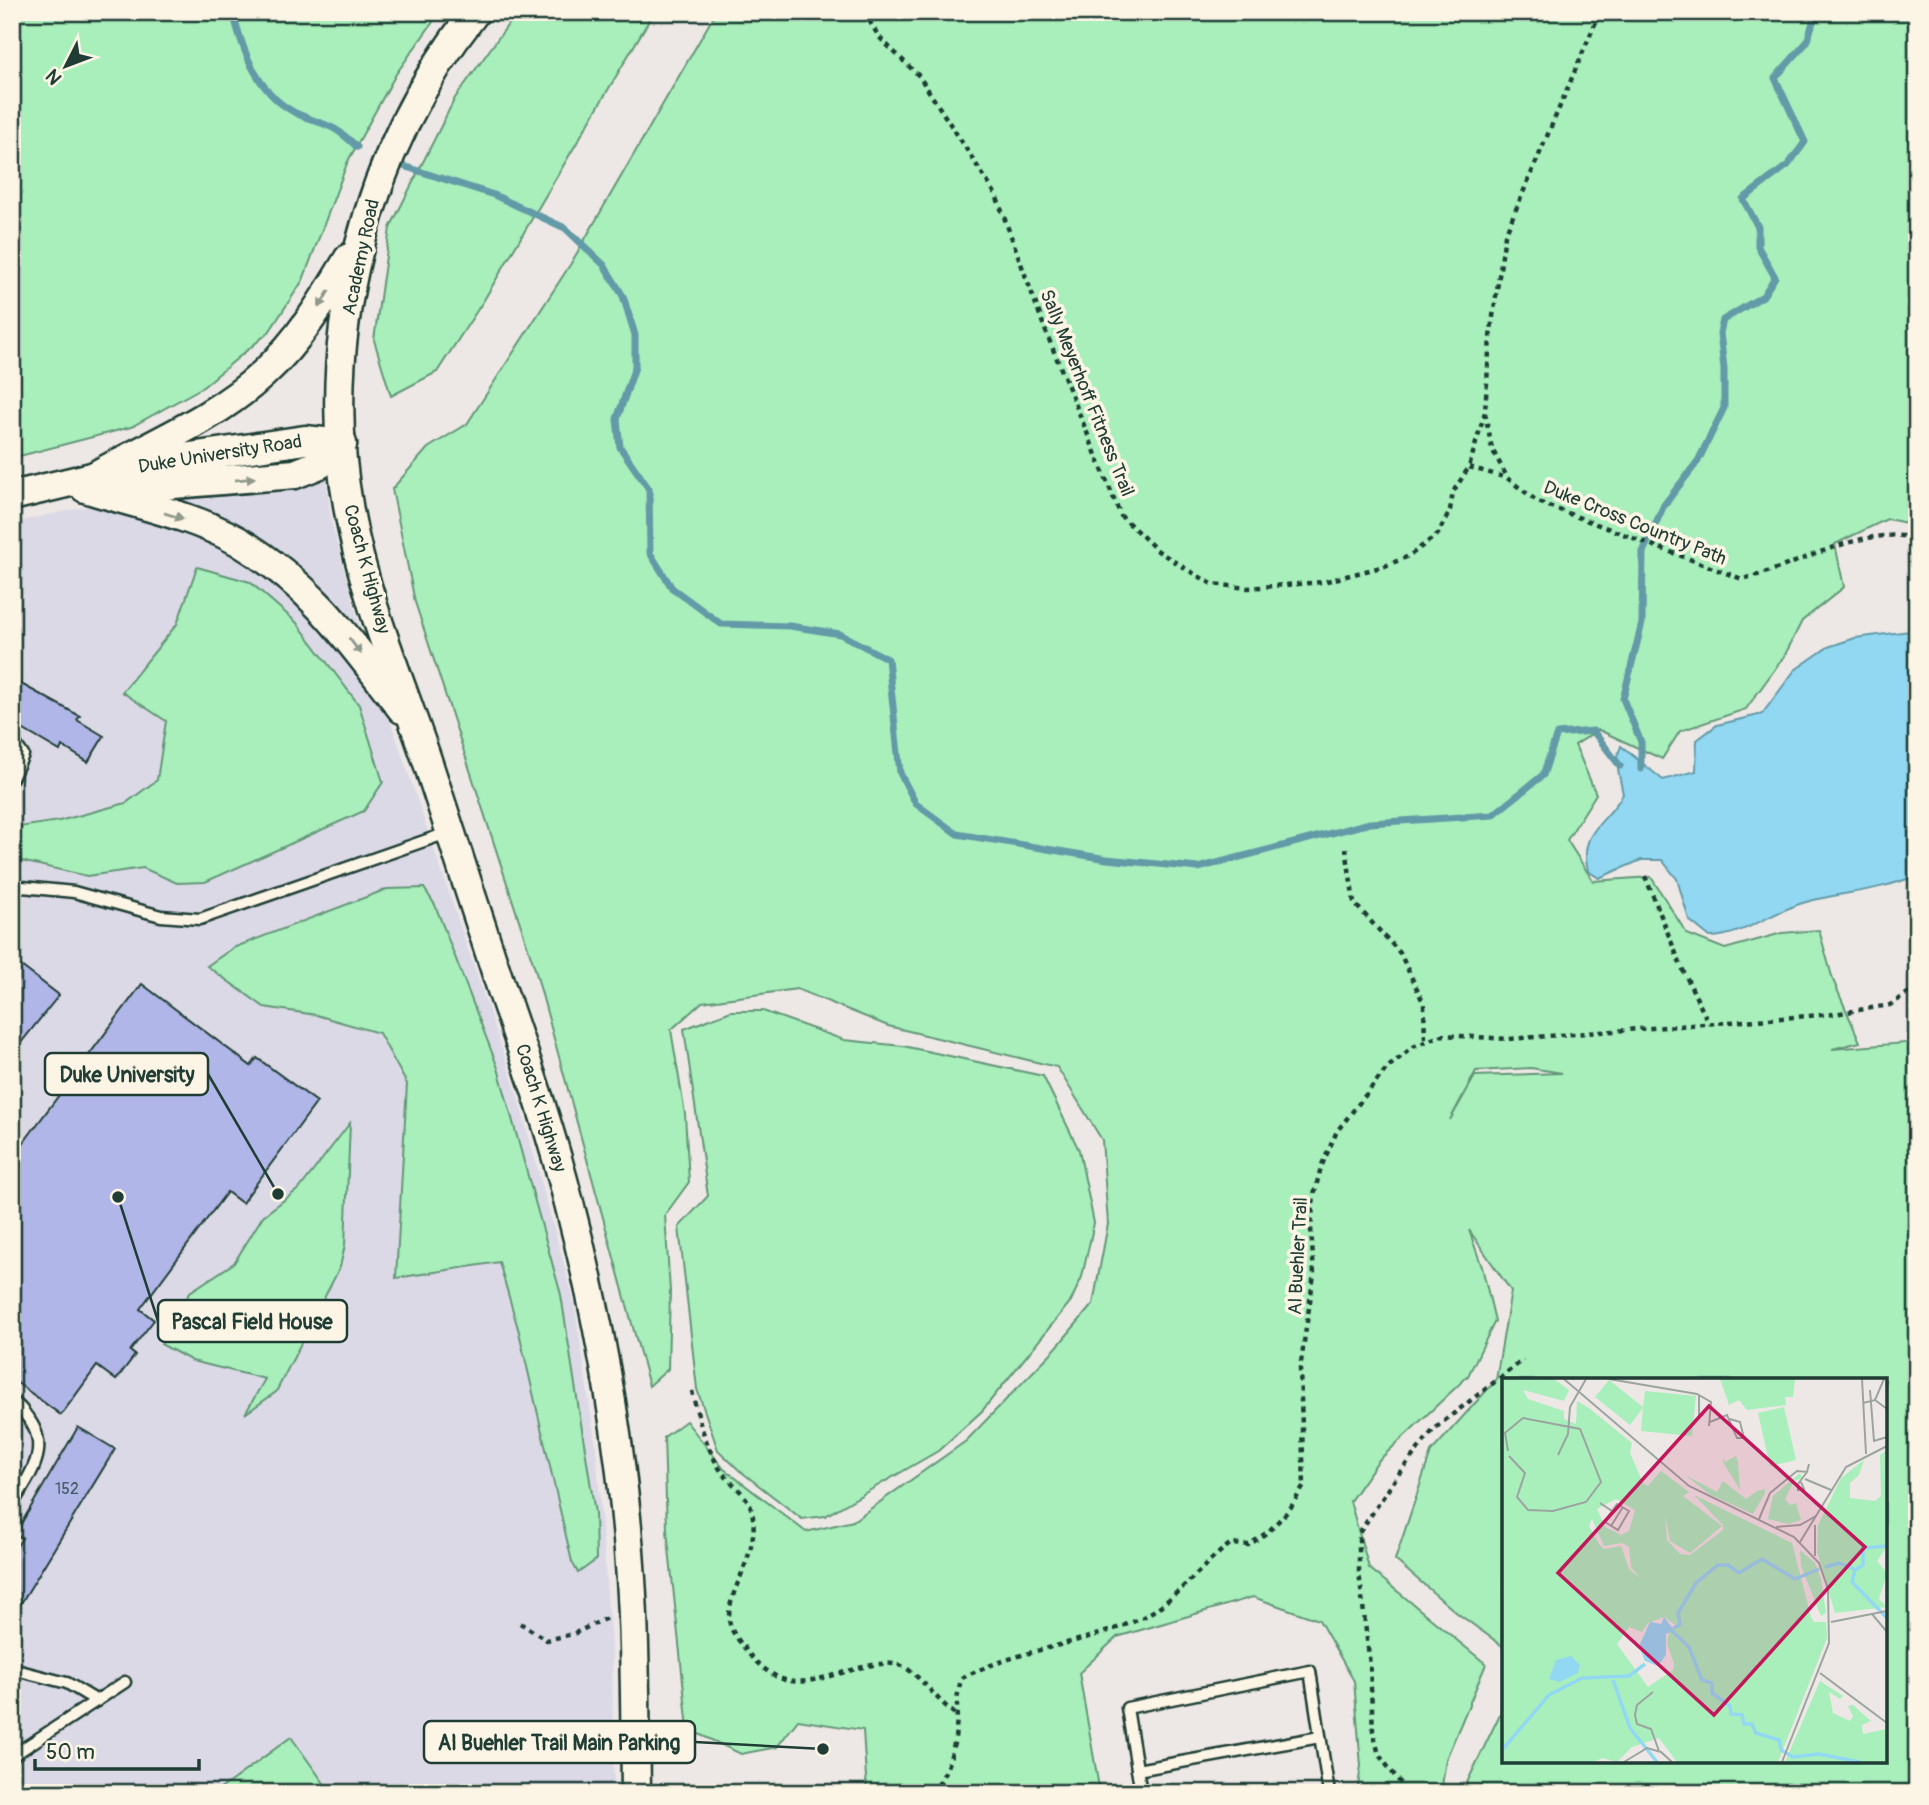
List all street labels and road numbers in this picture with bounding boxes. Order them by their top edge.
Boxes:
street label: Academy Road [337,197,385,317]
street label: Sally Meyerhoff Fitness Trail [1034,286,1140,500]
street label: Duke University Road [136,429,304,479]
street label: Duke Cross Country Path [1540,475,1730,571]
street label: Coach K Highway [338,502,396,636]
street label: Coach K Highway [510,1041,572,1175]
street label: Al Buehler Trail [1283,1197,1313,1315]

